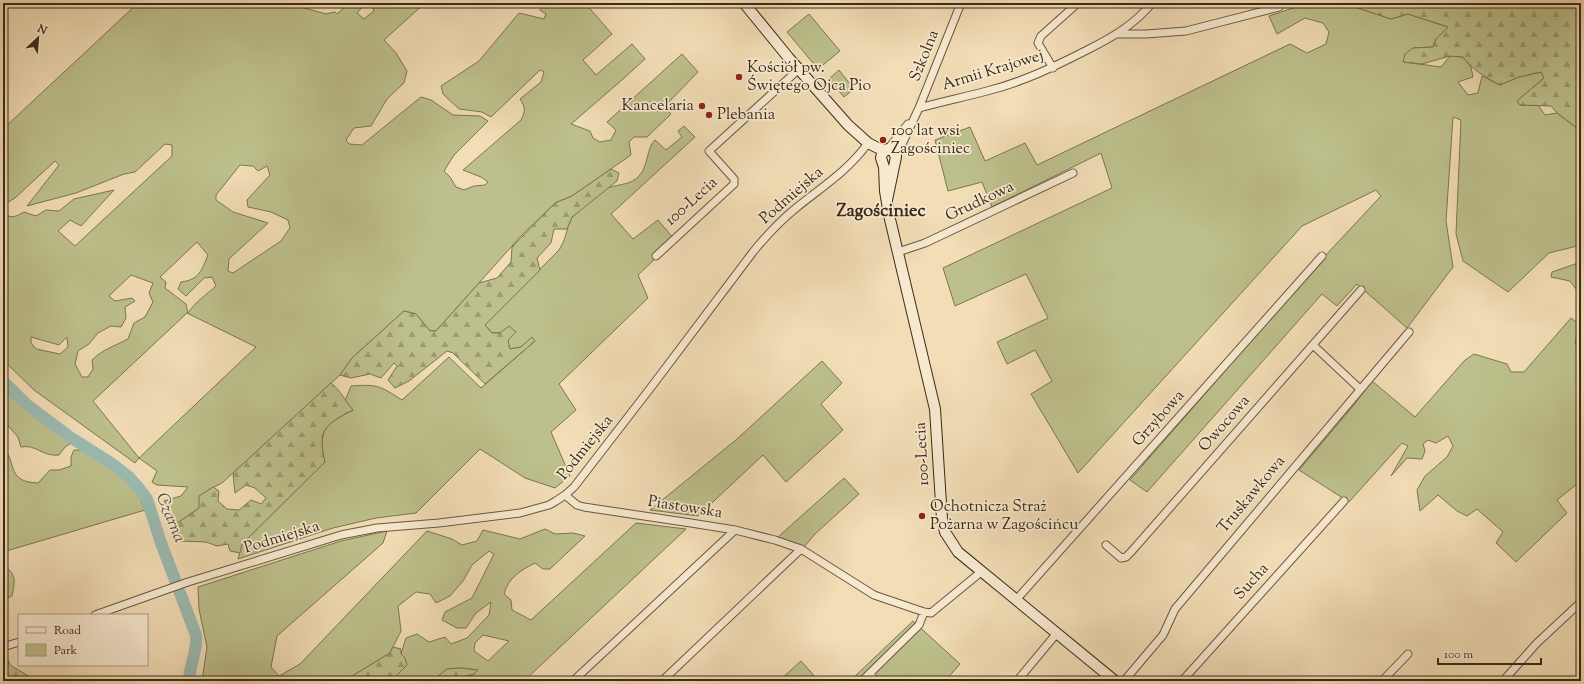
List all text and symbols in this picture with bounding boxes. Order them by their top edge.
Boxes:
north arrow [18,18,58,58]
text: N [34,20,50,39]
street label: Szkolna [904,26,946,85]
street label: Armii Krajowej [939,45,1047,97]
place label: Kościół pw. Świętego Ojca Pio [747,57,872,98]
marker: Kościół pw. Świętego Ojca Pio [734,72,744,82]
place label: Kancelaria [622,95,695,118]
marker: Kancelaria [697,101,707,111]
place label: Plebania [717,104,776,127]
marker: Plebania [704,110,714,120]
place label: 100 lat wsi Zagościniec [891,120,970,161]
marker: 100 lat wsi Zagościniec [878,135,888,145]
street label: Podmiejska [755,161,829,230]
street label: 100-Lecia [661,172,724,232]
street label: Grudkowa [942,176,1019,228]
district label: Zagościniec [836,199,926,225]
street label: Grzybowa [1127,385,1191,452]
street label: Owocowa [1194,390,1257,457]
street label: Podmiejska [553,410,620,486]
street label: 100-Lecia [910,421,936,487]
street label: Truskawkowa [1213,451,1292,539]
water label: Czarna [149,490,191,547]
street label: Piastowska [646,491,725,525]
place label: Ochotnicza Straż Pożarna w Zagościńcu [930,496,1078,537]
marker: Ochotnicza Straż Pożarna w Zagościńcu [917,511,927,521]
street label: Podmiejska [241,515,323,560]
street label: Sucha [1229,558,1275,606]
legend [18,614,148,666]
text: Road [54,622,81,640]
scale bar [1438,640,1541,666]
text: Park [54,642,77,660]
text: 100 m [1444,646,1473,664]

